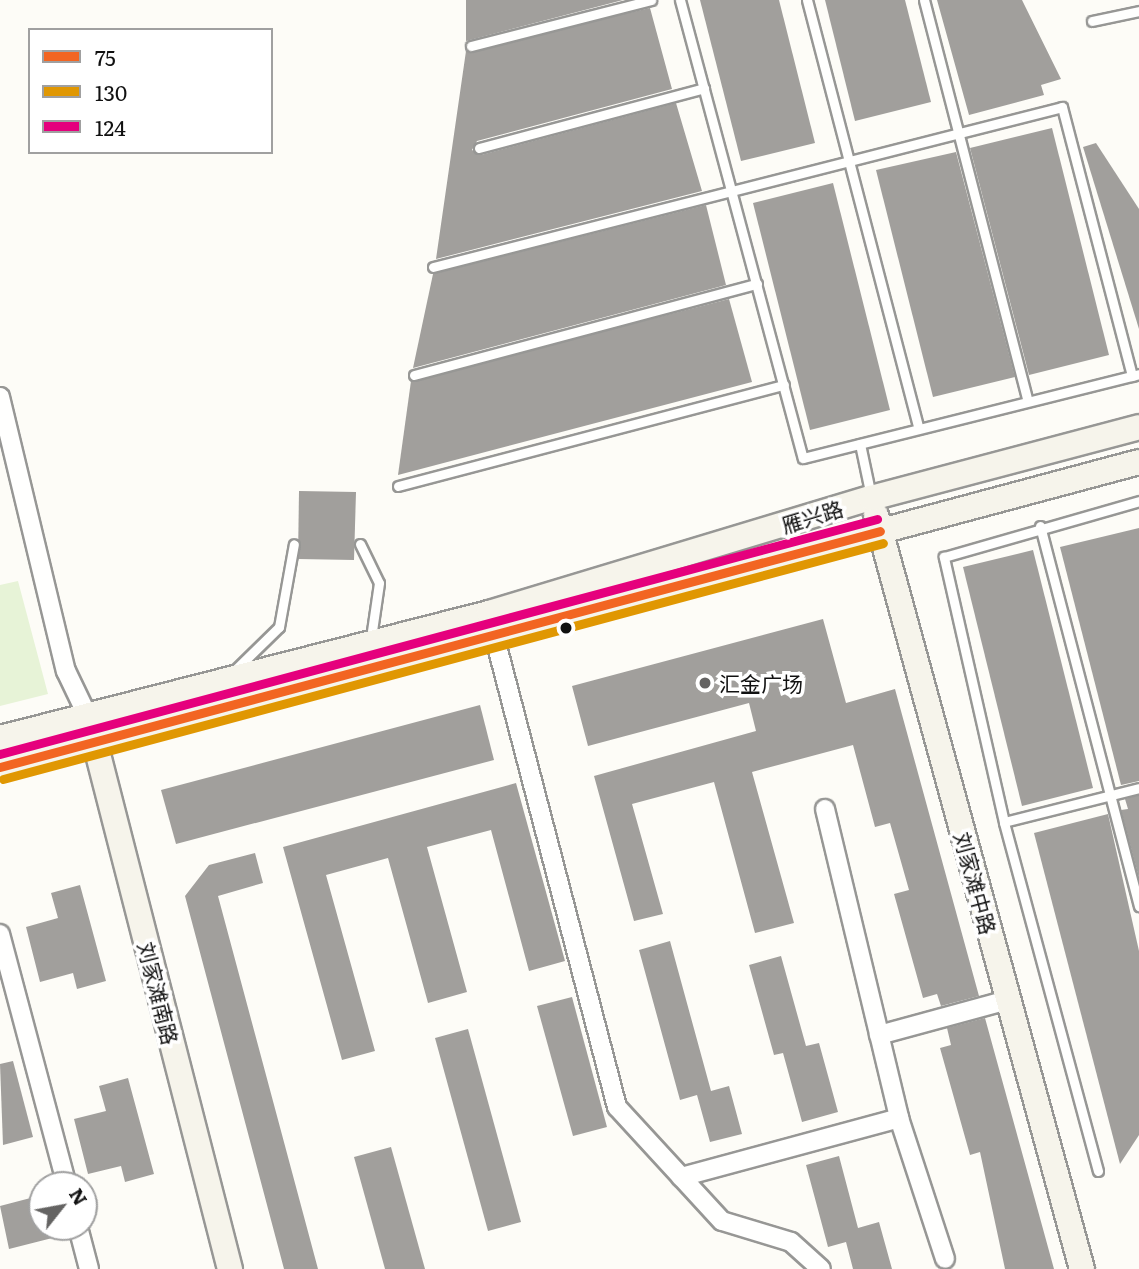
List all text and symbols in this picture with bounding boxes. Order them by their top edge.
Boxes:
legend [28,28,273,154]
text: 75 [95,41,116,72]
text: 130 [95,76,127,107]
text: 124 [95,111,126,142]
street label: 雁兴路 [778,495,846,537]
unlabelled marker [559,621,573,635]
place label: 汇金广场 [719,670,803,696]
marker: 汇金广场 [697,675,713,691]
street label: 刘家滩中路 [950,829,1002,937]
street label: 刘家滩南路 [134,939,184,1047]
north arrow [28,1171,98,1241]
text: N [63,1182,95,1210]

